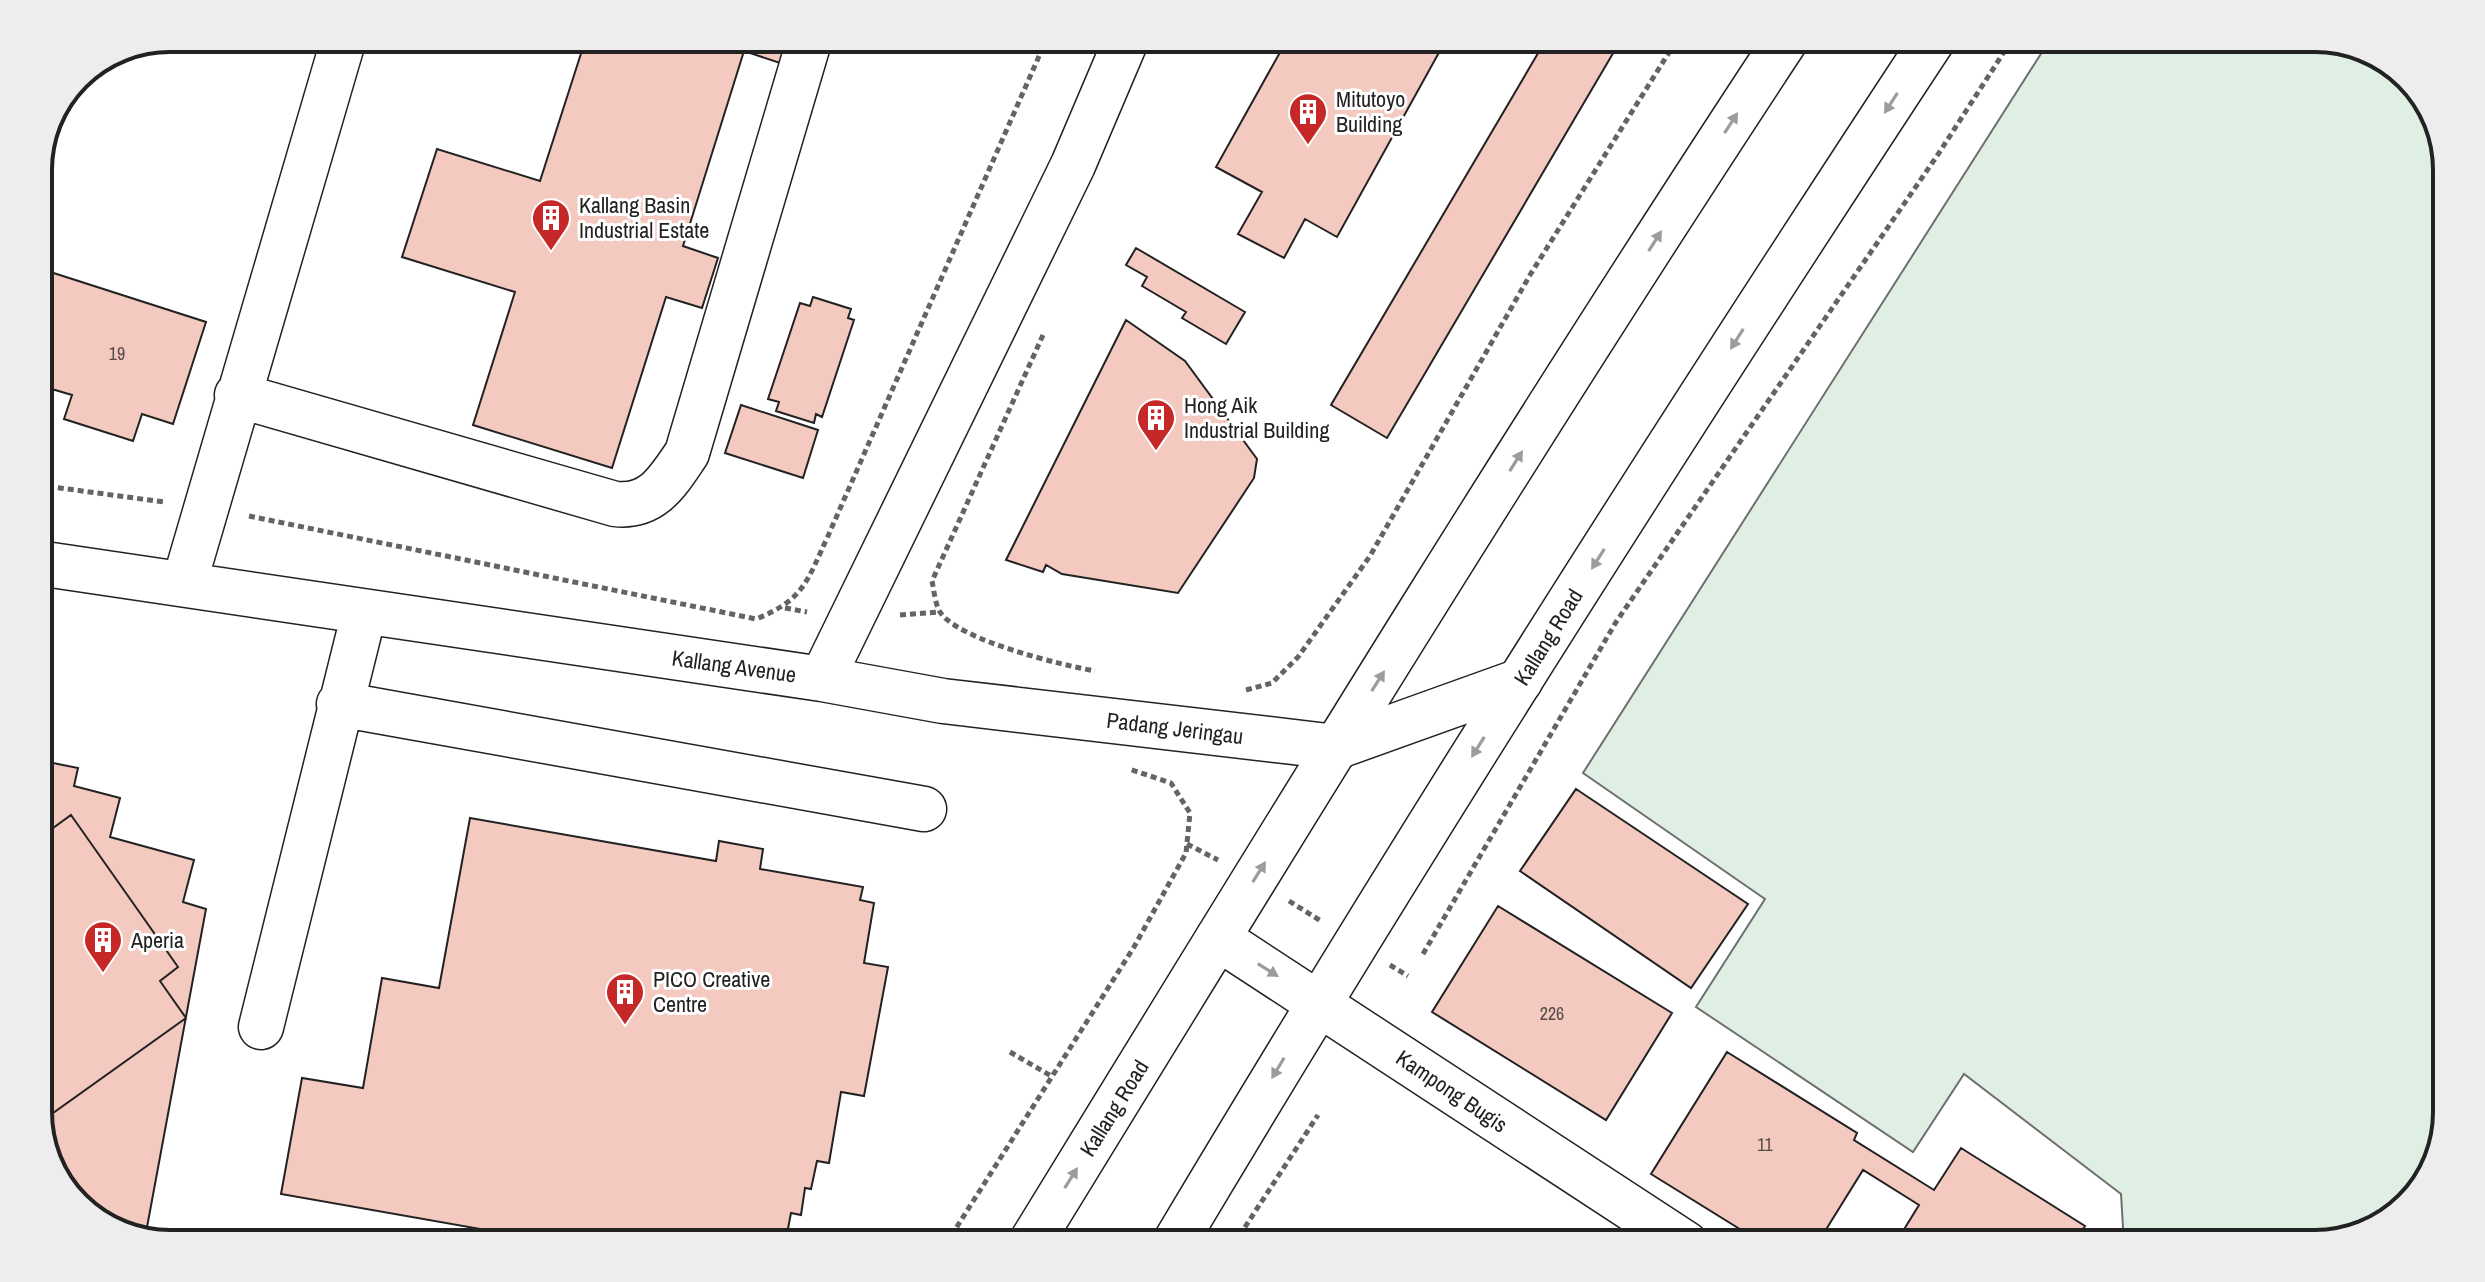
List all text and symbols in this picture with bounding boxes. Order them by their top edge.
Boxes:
place label: Mitutoyo Building [1336,84,1405,139]
building icon: Mitutoyo Building [1287,91,1329,146]
one-way arrow [1884,93,1899,114]
one-way arrow [1723,112,1738,134]
place label: Kallang Basin Industrial Estate [579,190,709,245]
building icon: Kallang Basin Industrial Estate [530,197,572,252]
one-way arrow [1647,230,1661,252]
one-way arrow [1731,328,1745,350]
house number: 19 [109,341,125,366]
place label: Hong Aik Industrial Building [1184,390,1329,445]
building icon: Hong Aik Industrial Building [1135,397,1177,452]
one-way arrow [1509,450,1523,472]
one-way arrow [1590,548,1605,569]
street label: Kallang Road [1507,583,1589,691]
street label: Kallang Avenue [670,642,798,690]
one-way arrow [1371,670,1385,692]
street label: Padang Jeringau [1105,705,1245,751]
one-way arrow [1472,736,1486,758]
one-way arrow [1252,861,1266,883]
building icon: Aperia [82,919,124,974]
place label: Aperia [130,925,184,955]
one-way arrow [1257,962,1279,976]
place label: PICO Creative Centre [653,964,770,1019]
building icon: PICO Creative Centre [604,971,646,1026]
house number: 226 [1540,1001,1564,1026]
street label: Kampong Bugis [1390,1043,1514,1139]
street label: Kallang Road [1073,1054,1155,1162]
one-way arrow [1271,1057,1285,1079]
house number: 11 [1757,1132,1773,1157]
one-way arrow [1063,1166,1078,1189]

